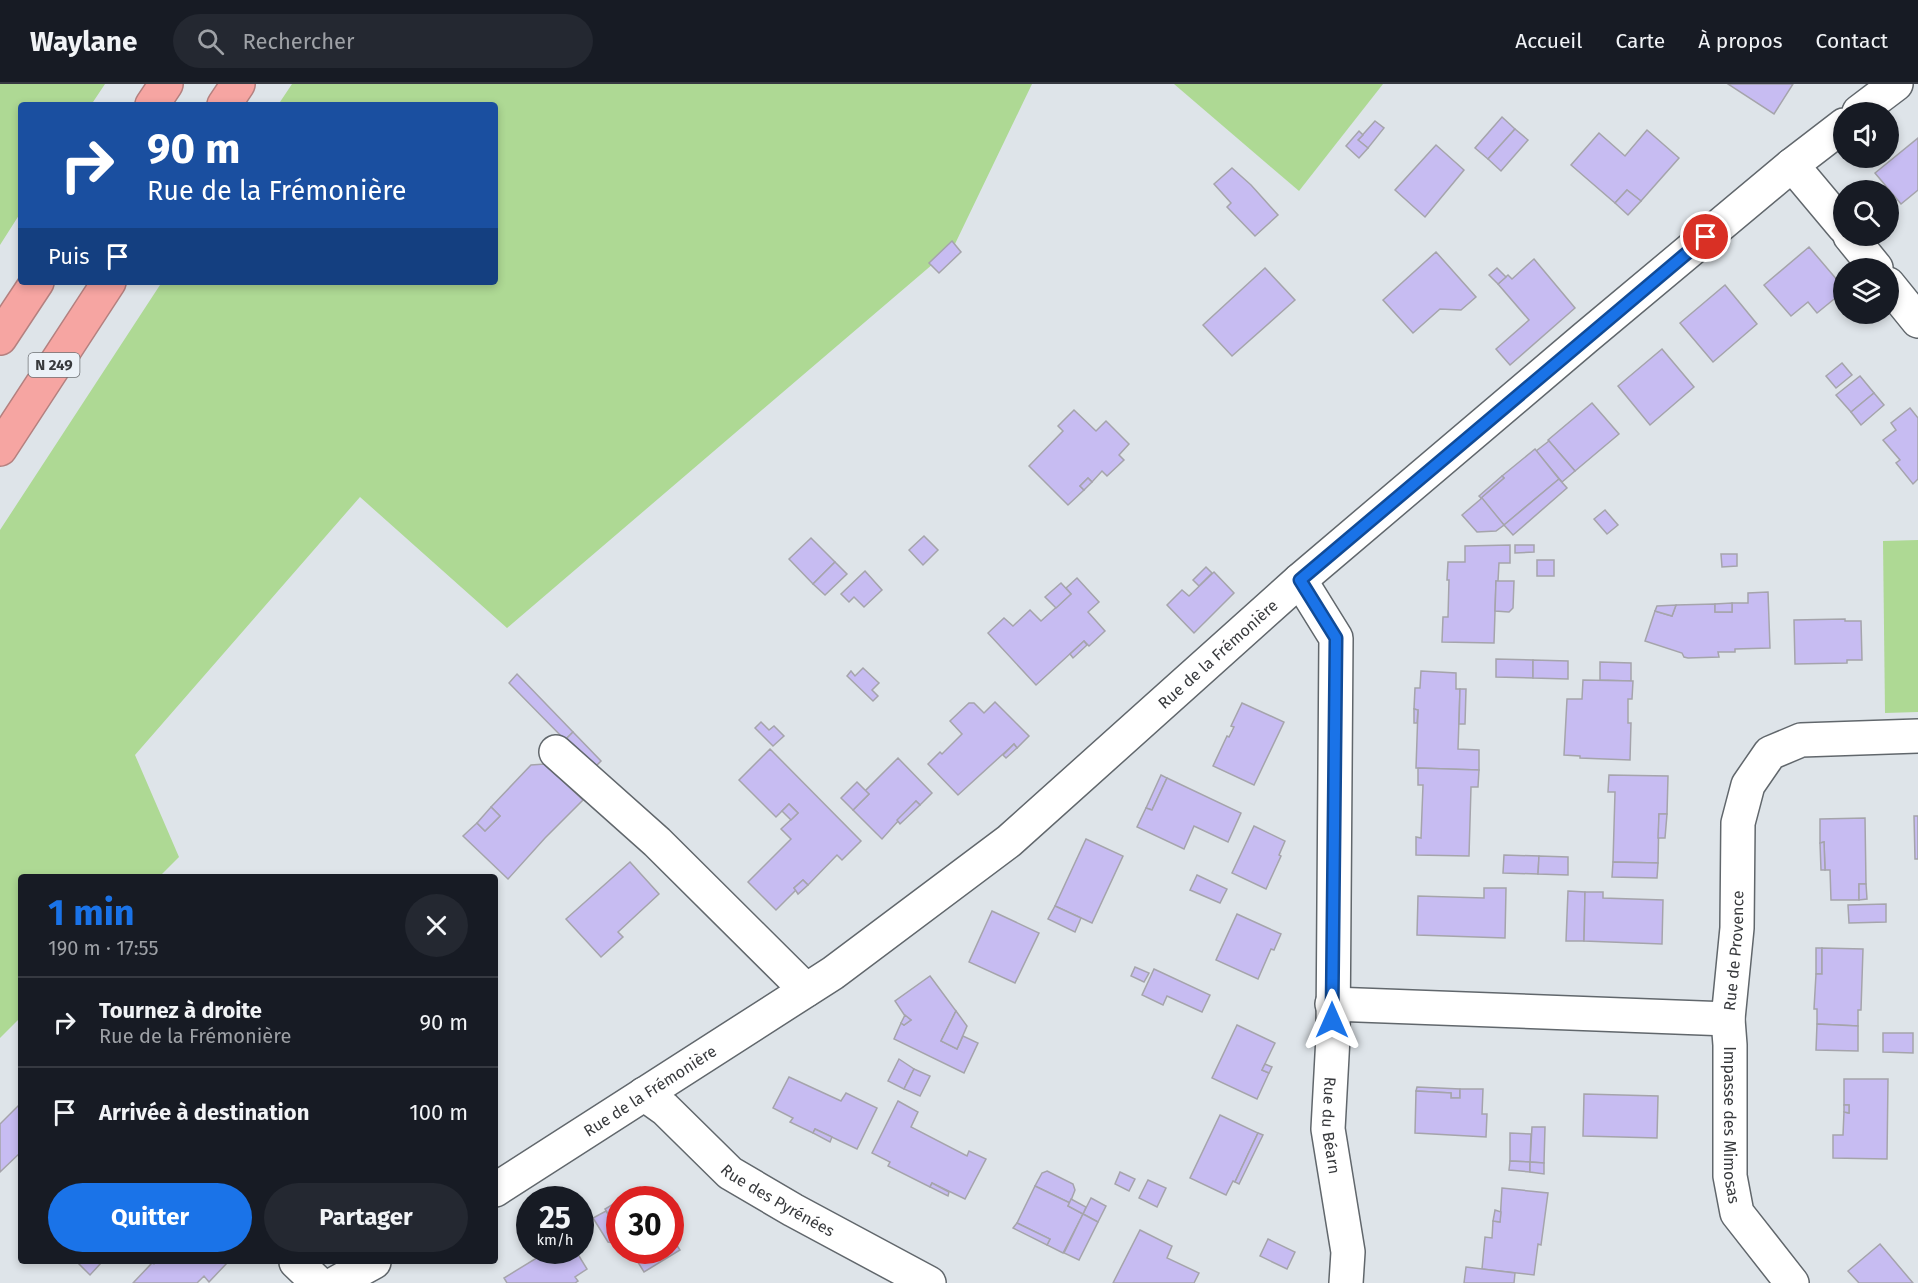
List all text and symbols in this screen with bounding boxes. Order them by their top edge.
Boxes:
search box [173,14,593,68]
text: Waylane [30,25,137,58]
icon: search [194,25,227,58]
text: Rechercher [242,28,355,55]
text: Accueil [1515,28,1582,54]
text: Carte [1615,28,1665,54]
text: À propos [1698,28,1783,54]
text: Contact [1816,28,1888,54]
map controls [1833,102,1899,324]
button: sound [1833,102,1899,168]
text: 90 m [147,124,241,174]
icon: right [48,126,126,204]
text: Rue de la Frémonière [147,175,407,207]
button: search [1833,180,1899,246]
pin [1680,211,1731,262]
icon: arrive [1689,220,1722,253]
icon: arrive [101,240,134,273]
text: Puis [48,243,89,270]
button: layers [1833,258,1899,324]
road number: N 249 [28,353,80,377]
street label: Rue de la Frémonière [1154,596,1282,713]
street label: Rue de Provence [1720,890,1747,1012]
text: 1 min [48,891,135,935]
button: close [405,894,468,957]
text: 190 m · 17:55 [48,936,159,960]
position arrow [1300,988,1364,1052]
text: Tournez à droite [99,997,262,1024]
icon: right [48,1006,81,1039]
text: 90 m [419,1009,468,1036]
text: Rue de la Frémonière [99,1024,291,1048]
street label: Rue de la Frémonière [580,1041,720,1141]
street label: Impasse des Mimosas [1720,1046,1744,1205]
street label: Rue du Béarn [1318,1076,1344,1175]
icon: arrive [48,1096,81,1129]
text: Arrivée à destination [99,1099,309,1126]
text: 100 m [409,1099,468,1126]
street label: Rue des Pyrénées [717,1160,838,1241]
button: Quitter [48,1183,252,1252]
button: Partager [264,1183,468,1252]
speed limit sign: 30 [606,1186,684,1264]
text: 25 [539,1200,571,1236]
text: km/h [536,1231,574,1249]

